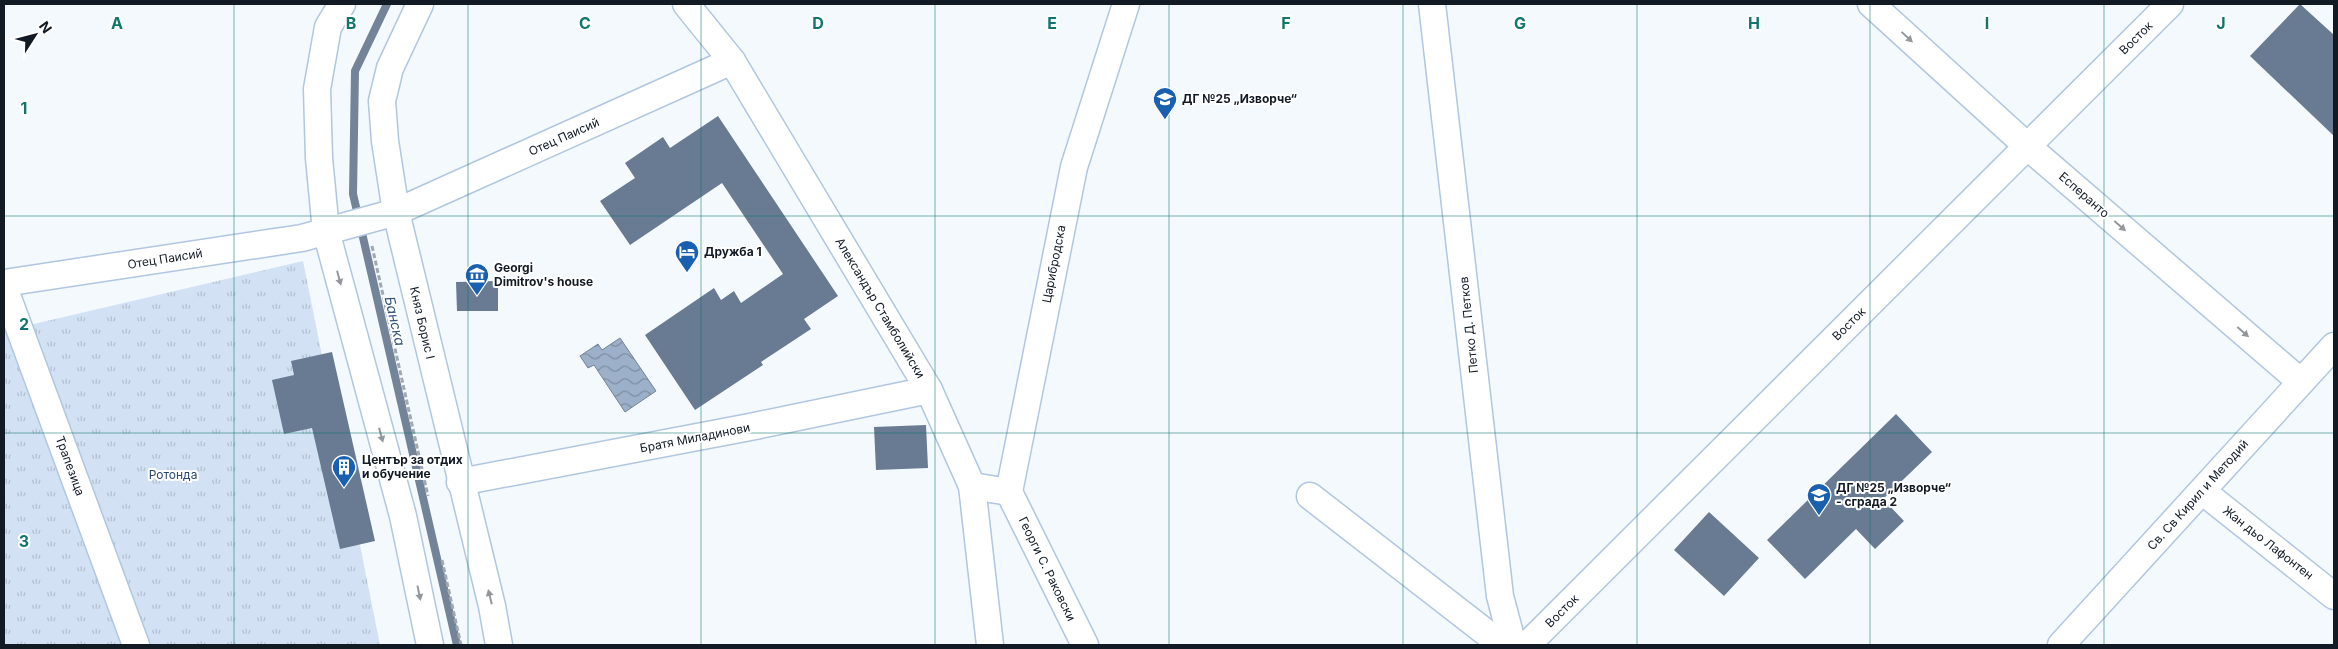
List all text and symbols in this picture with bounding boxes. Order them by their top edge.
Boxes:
north arrow [10,10,60,60]
text: A [111,13,123,33]
text: B [346,13,356,33]
text: C [579,13,591,33]
text: D [812,13,824,33]
text: E [1047,13,1057,33]
text: F [1281,13,1291,33]
text: G [1514,13,1526,33]
text: H [1748,13,1760,33]
text: I [1985,13,1989,33]
text: J [2216,13,2226,33]
text: N [36,18,56,36]
street label: Восток [2116,18,2156,57]
one-way arrow [1901,31,1913,43]
school or university icon: ДГ №25 „Изворче“ [1152,86,1178,120]
place label: ДГ №25 „Изворче“ [1182,91,1297,106]
text: 1 [21,98,27,118]
street label: Отец Паисий [526,114,602,159]
street label: Есперанто [2056,169,2113,221]
one-way arrow [2113,221,2126,232]
street label: Царибродска [1039,224,1068,304]
street label: Александър Стамболийски [832,235,928,381]
hotel icon: Дружба 1 [674,239,700,273]
place label: Дружба 1 [704,244,762,259]
street label: Отец Паисий [126,245,204,272]
place label: Georgi Dimitrov's house [494,260,593,289]
museum icon: Georgi Dimitrov's house [464,262,490,296]
one-way arrow [335,270,343,285]
street label: Петко Д. Петков [1456,276,1481,374]
street label: Княз Борис I [407,285,438,361]
water label: Банска [382,295,409,348]
street label: Восток [1829,304,1869,343]
text: 2 [19,314,29,334]
one-way arrow [2237,326,2249,338]
street label: Братя Миладинови [639,419,751,456]
one-way arrow [378,427,386,442]
street label: Трапезица [53,434,88,498]
street label: Св. Св Кирил и Методий [2144,436,2251,553]
place label: Център за отдих и обучение [362,452,463,481]
building icon: Център за отдих и обучение [331,454,357,488]
park label: Ротонда [149,467,197,482]
place label: ДГ №25 „Изворче“ - сграда 2 [1836,480,1951,509]
school or university icon: ДГ №25 „Изворче“ - сграда 2 [1806,482,1832,516]
street label: Жан дьо Лафонтен [2220,503,2317,583]
street label: Георги С. Раковски [1016,514,1079,623]
text: 3 [19,531,29,551]
one-way arrow [415,585,423,600]
one-way arrow [486,590,494,605]
street label: Восток [1542,591,1582,630]

